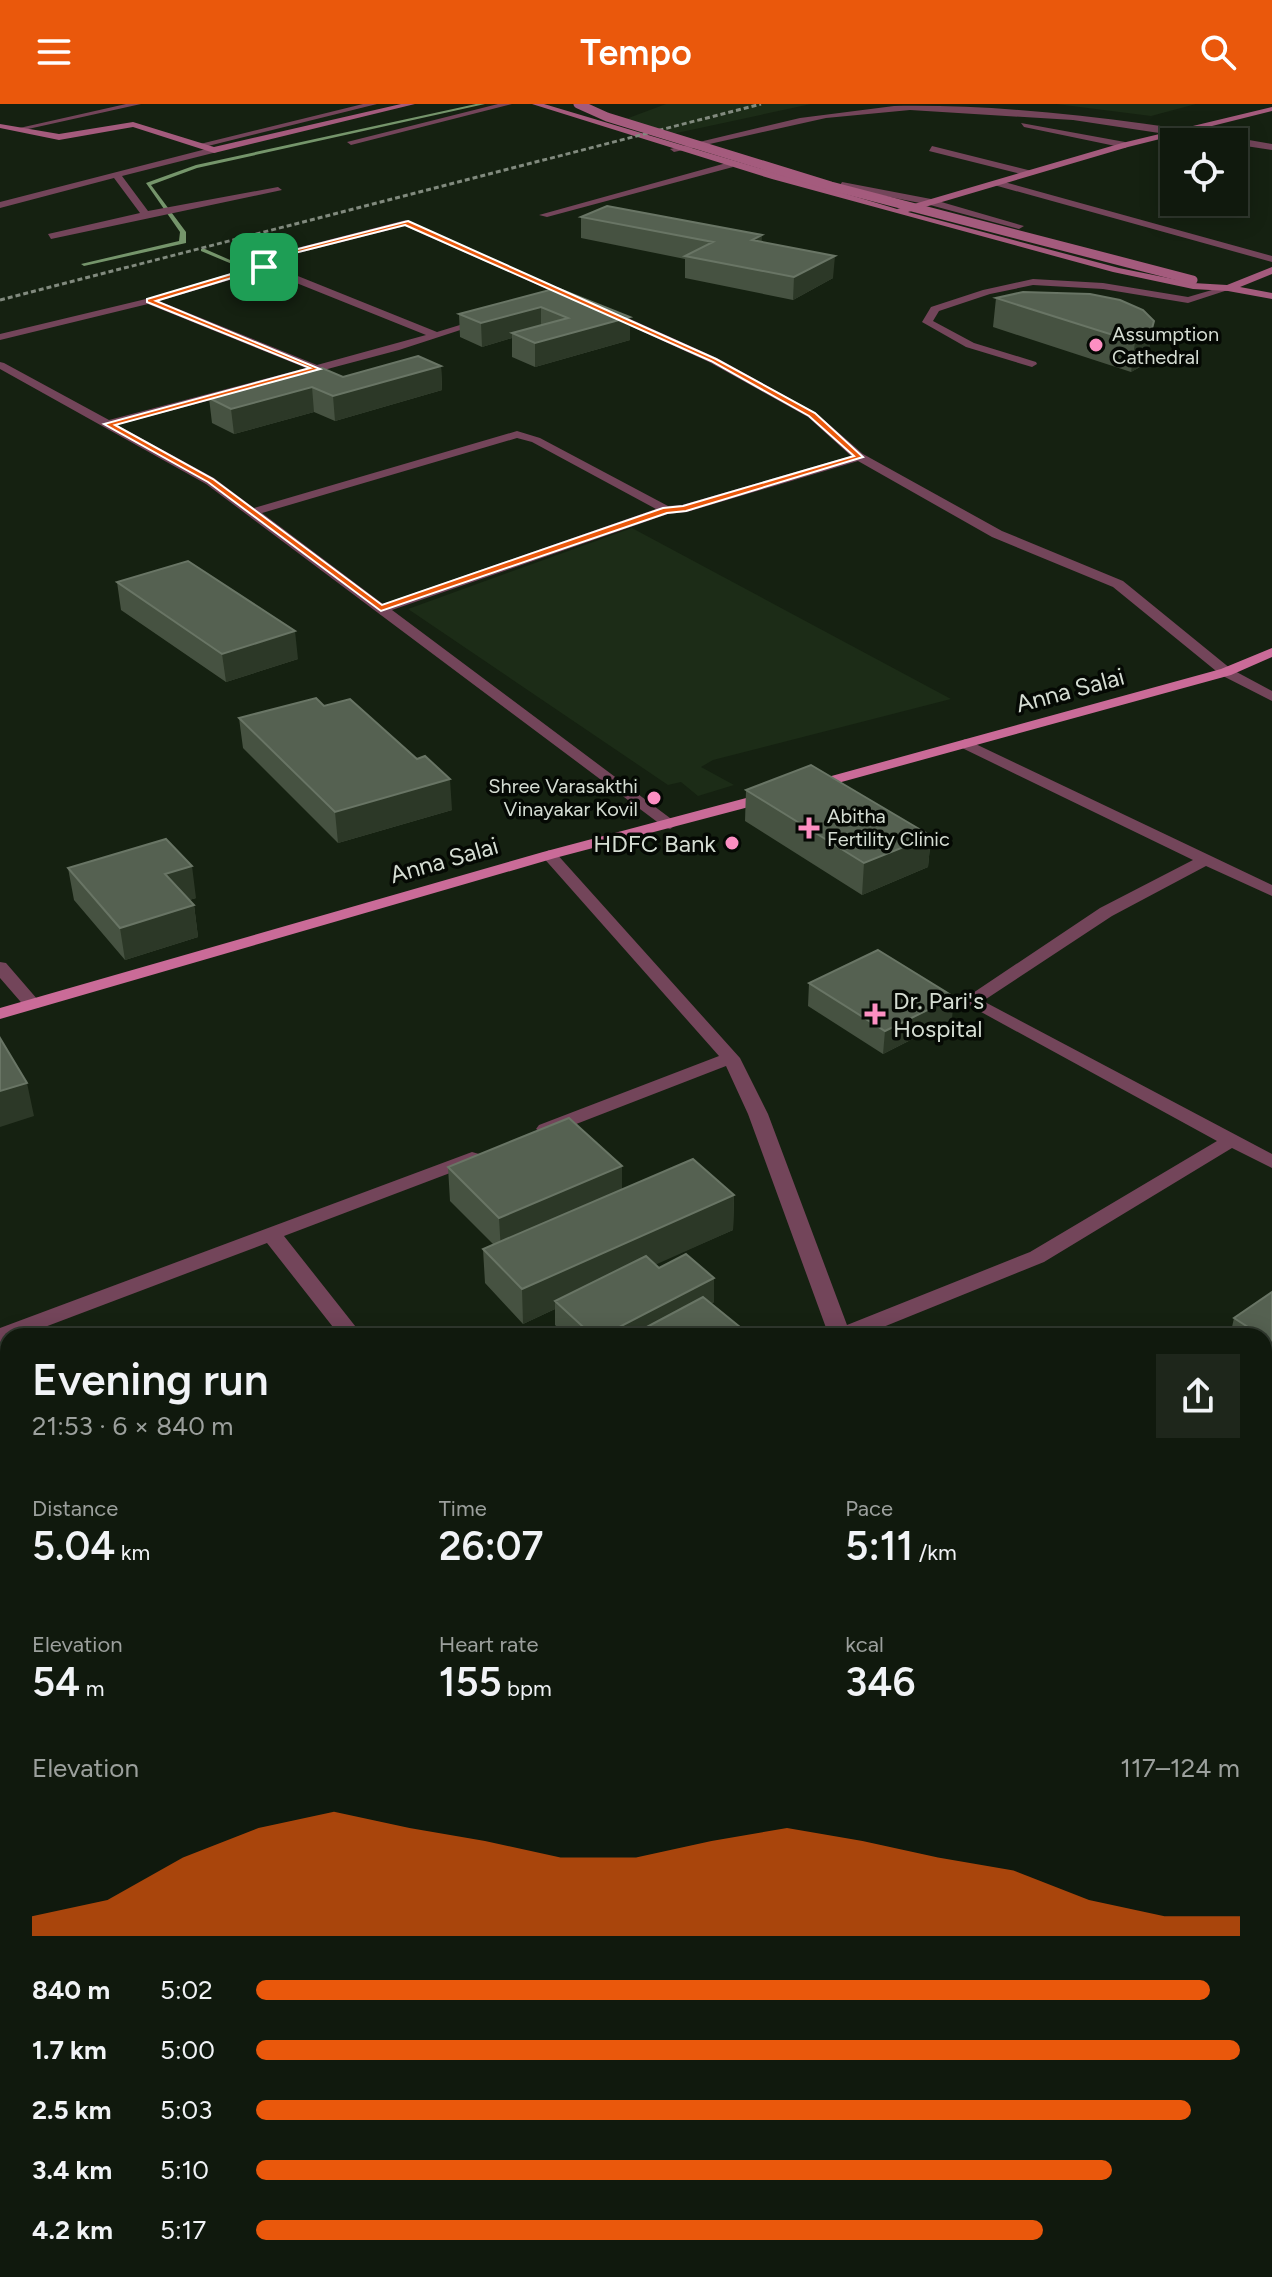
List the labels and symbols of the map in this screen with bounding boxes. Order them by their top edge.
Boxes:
pin [230,233,298,301]
place label: Assumption Cathedral [1112,322,1219,369]
marker: Assumption Cathedral [1087,336,1105,354]
street label: Anna Salai [1013,662,1127,718]
place label: Shree Varasakthi Vinayakar Kovil [488,774,638,821]
marker: Shree Varasakthi Vinayakar Kovil [645,789,663,807]
place label: Abitha Fertility Clinic [827,804,950,851]
marker: Abitha Fertility Clinic [798,817,820,839]
place label: HDFC Bank [593,829,716,858]
street label: Anna Salai [387,831,501,889]
marker: HDFC Bank [723,834,741,852]
place label: Dr. Pari's Hospital [893,986,984,1043]
marker: Dr. Pari's Hospital [864,1003,886,1025]

